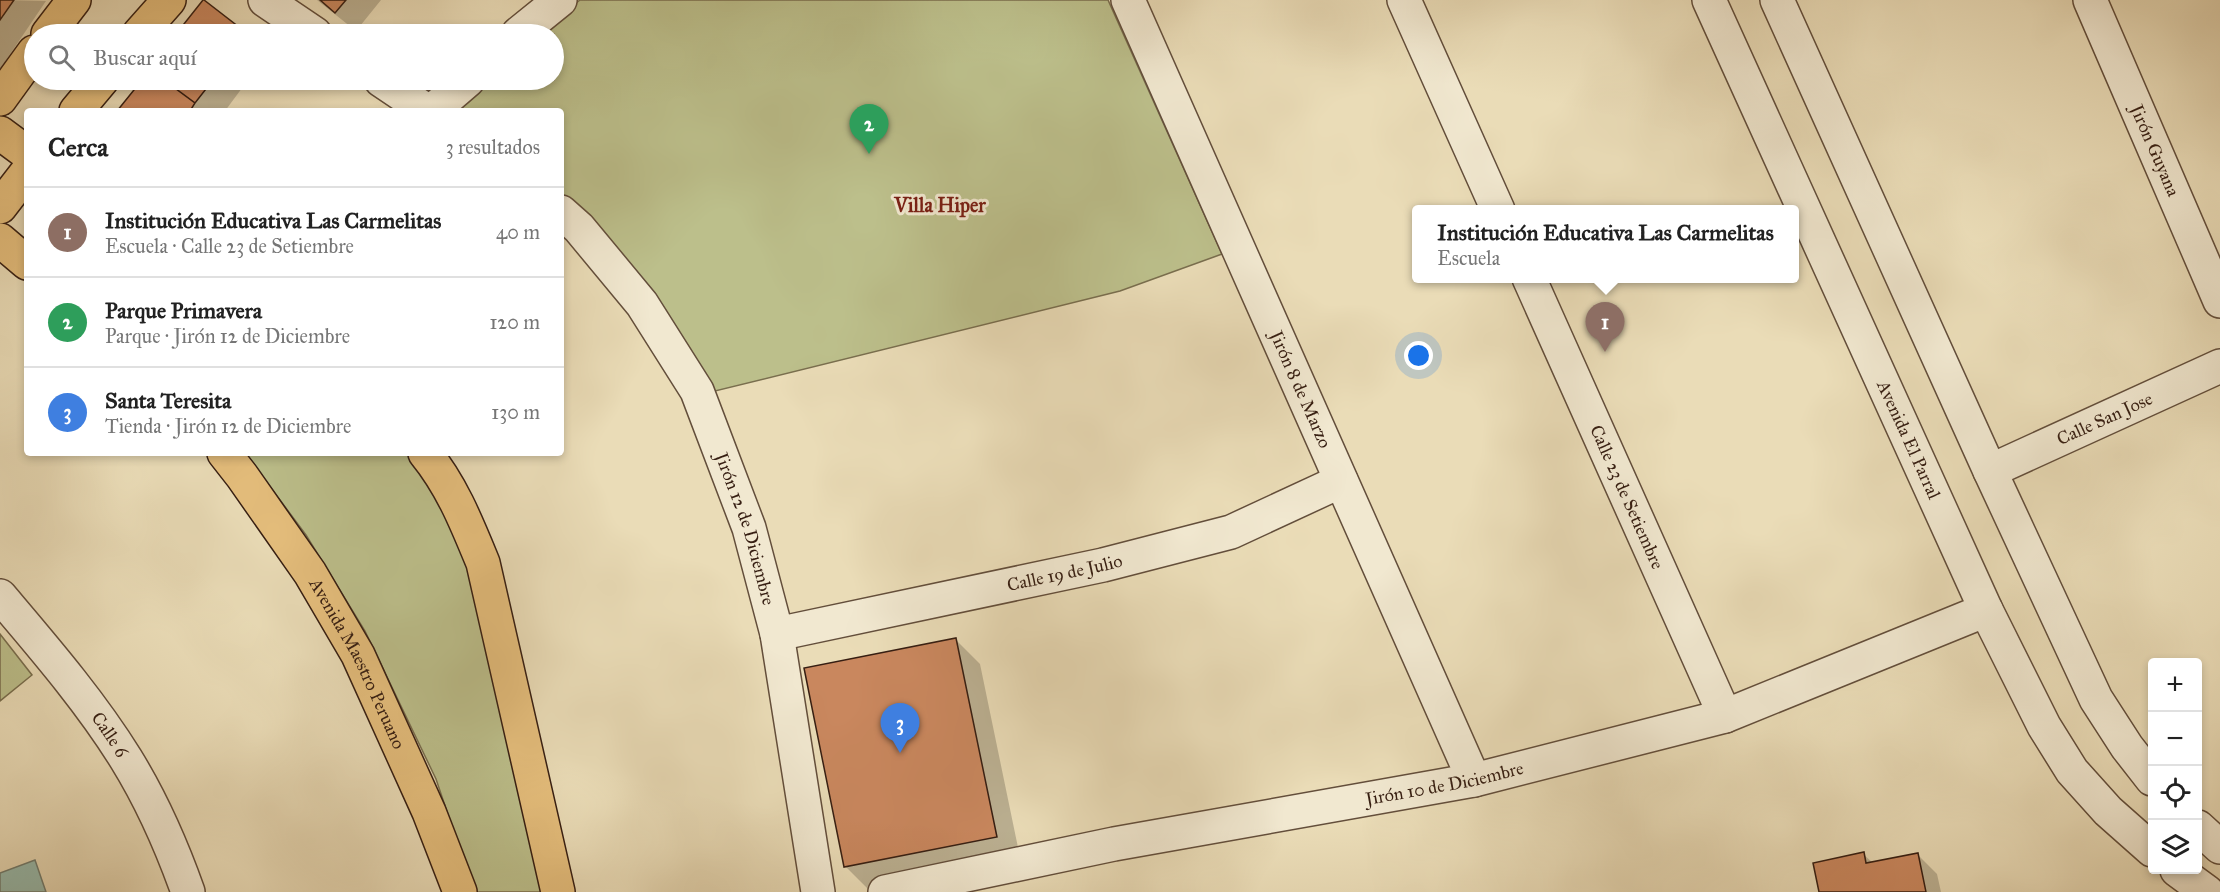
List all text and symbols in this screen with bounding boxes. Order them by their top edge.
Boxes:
search box [24,24,564,90]
icon: search [45,41,78,74]
text: Buscar aquí [93,44,196,71]
street label: Jirón Guyana [2124,99,2185,200]
pin: 2 [850,104,888,154]
text: Cerca [48,131,108,163]
text: 3 resultados [446,135,540,159]
district label: Villa Hiper [893,193,986,218]
popup [1412,205,1799,283]
text: Institución Educativa Las Carmelitas [105,207,441,234]
text: Institución Educativa Las Carmelitas [1437,219,1774,246]
text: 1 [64,220,71,244]
text: 40 m [496,220,540,244]
text: Escuela · Calle 23 de Setiembre [105,234,354,258]
text: Escuela [1437,246,1500,270]
text: Parque Primavera [105,297,262,324]
pin: 1 [1586,302,1624,352]
text: 2 [63,310,72,334]
text: 120 m [489,310,540,334]
text: Parque · Jirón 12 de Diciembre [105,324,350,348]
street label: Jirón 8 de Marzo [1263,325,1336,452]
your location [1404,341,1433,370]
street label: Avenida El Parral [1872,376,1945,503]
text: Santa Teresita [105,387,231,414]
street label: Calle San Jose [2053,387,2156,450]
text: 3 [64,400,72,424]
text: 130 m [491,400,540,424]
text: Tienda · Jirón 12 de Diciembre [105,414,351,438]
street label: Calle 23 de Setiembre [1585,421,1669,573]
street label: Jirón 12 de Diciembre [709,448,780,607]
street label: Calle 19 de Julio [1005,549,1125,596]
street label: Avenida Maestro Peruano [304,573,410,752]
map controls [2148,658,2202,874]
button: + [2148,658,2202,712]
pin: 3 [880,704,920,753]
street label: Calle 6 [87,708,134,762]
button: − [2148,712,2202,766]
street label: Jirón 10 de Diciembre [1362,757,1526,811]
button: locate [2148,766,2202,820]
button: layers [2148,820,2202,874]

